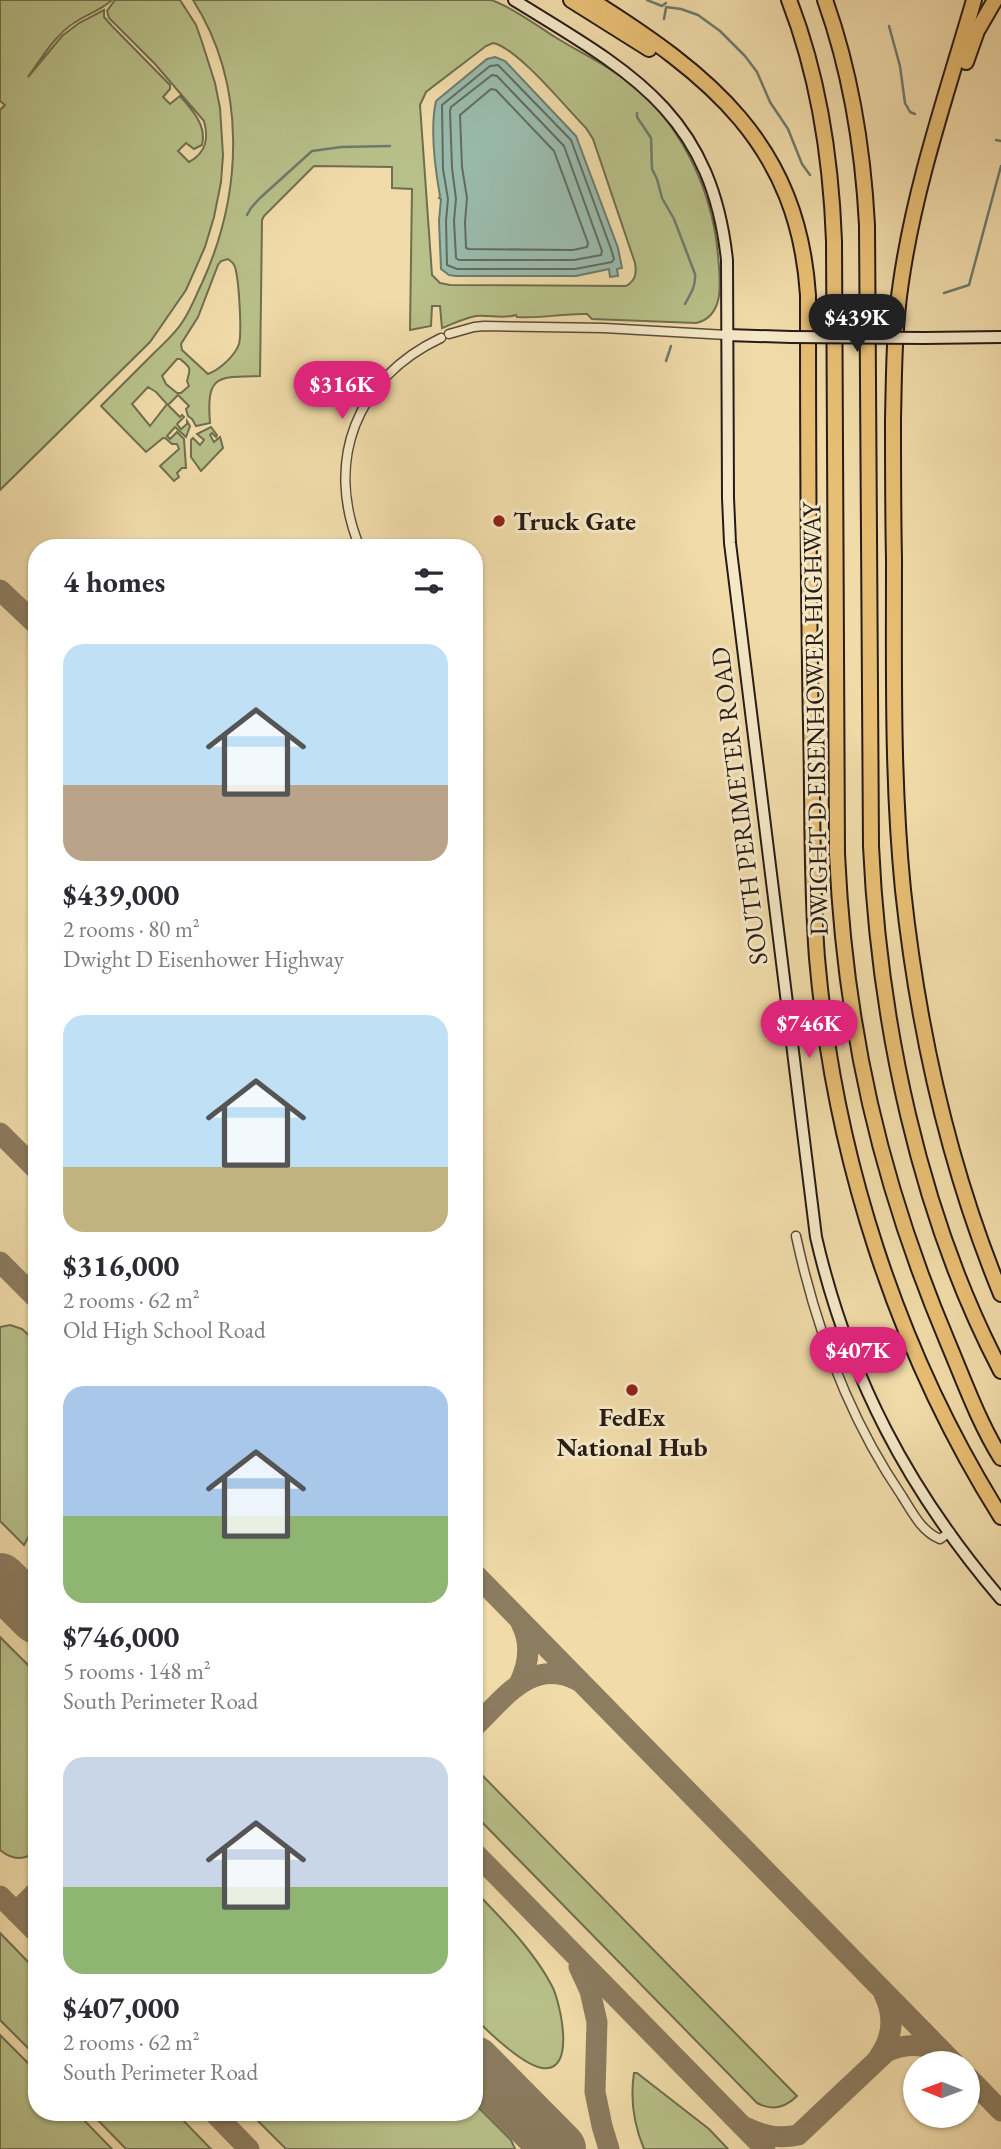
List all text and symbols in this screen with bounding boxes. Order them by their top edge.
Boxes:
pin: $439K [808,294,906,354]
text: $439K [825,302,889,332]
pin: $316K [293,362,391,421]
text: $316K [310,369,374,399]
street label: DWIGHT D EISENHOWER HIGHWAY [794,500,836,936]
place label: Truck Gate [513,504,636,538]
marker: Truck Gate [491,513,507,529]
text: 4 homes [63,562,165,601]
icon: filters [410,562,448,600]
street label: SOUTH PERIMETER ROAD [703,645,775,967]
icon: home [193,689,319,815]
text: $439,000 [63,875,179,914]
text: 2 rooms · 80 m² [63,914,200,944]
text: Dwight D Eisenhower Highway [63,944,344,974]
pin: $746K [760,1000,858,1060]
text: $746K [777,1008,841,1038]
icon: home [193,1060,319,1186]
text: $316,000 [63,1246,179,1285]
text: 2 rooms · 62 m² [63,1285,200,1315]
text: Old High School Road [63,1315,266,1345]
pin: $407K [809,1328,907,1387]
text: $407K [826,1335,890,1365]
marker: FedEx National Hub [624,1382,640,1398]
place label: FedEx National Hub [557,1400,708,1464]
icon: home [193,1431,319,1557]
text: $746,000 [63,1617,179,1656]
text: 5 rooms · 148 m² [63,1656,211,1686]
text: South Perimeter Road [63,1686,258,1716]
icon: home [193,1802,319,1928]
text: $407,000 [63,1988,179,2027]
text: 2 rooms · 62 m² [63,2027,200,2057]
north arrow [903,2051,980,2128]
map controls [903,2051,980,2128]
text: South Perimeter Road [63,2057,258,2087]

